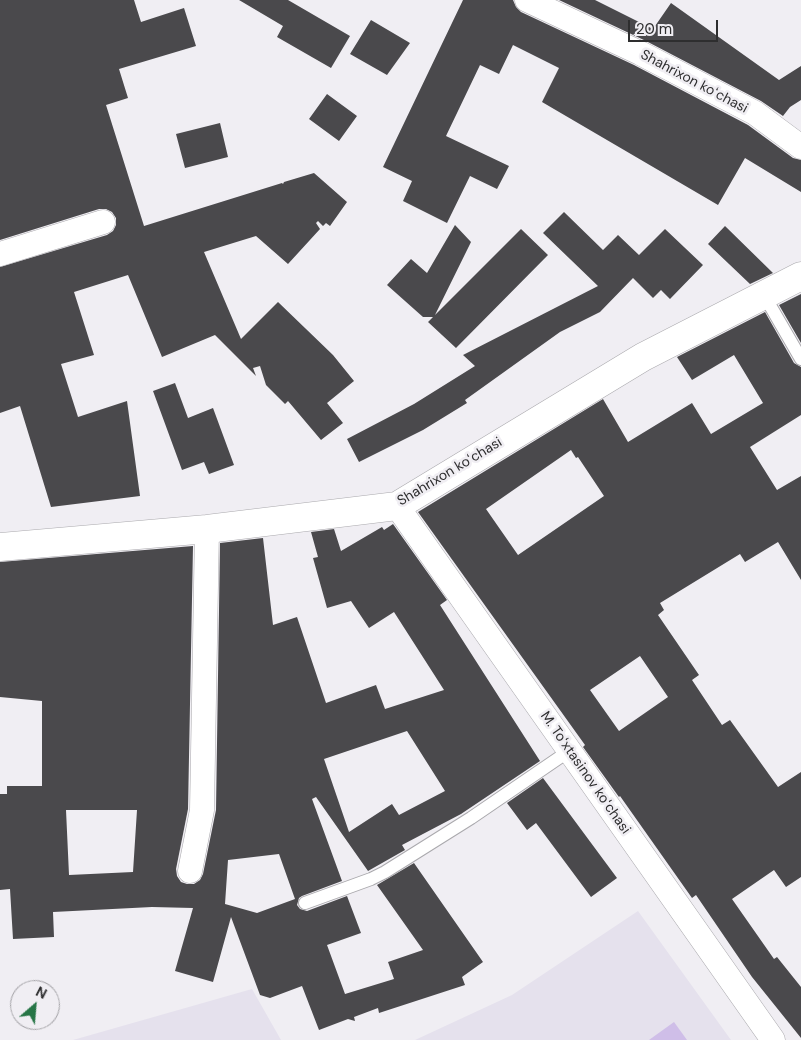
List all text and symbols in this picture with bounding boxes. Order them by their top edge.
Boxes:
scale bar [631,10,721,42]
text: 20 m [636,19,672,39]
street label: Shahrixon koʻchasi [637,47,751,117]
street label: Shahrixon koʻchasi [395,434,505,510]
street label: M. Toʻxtasinov koʻchasi [536,708,634,838]
north arrow [10,980,60,1030]
text: N [33,982,50,1003]

